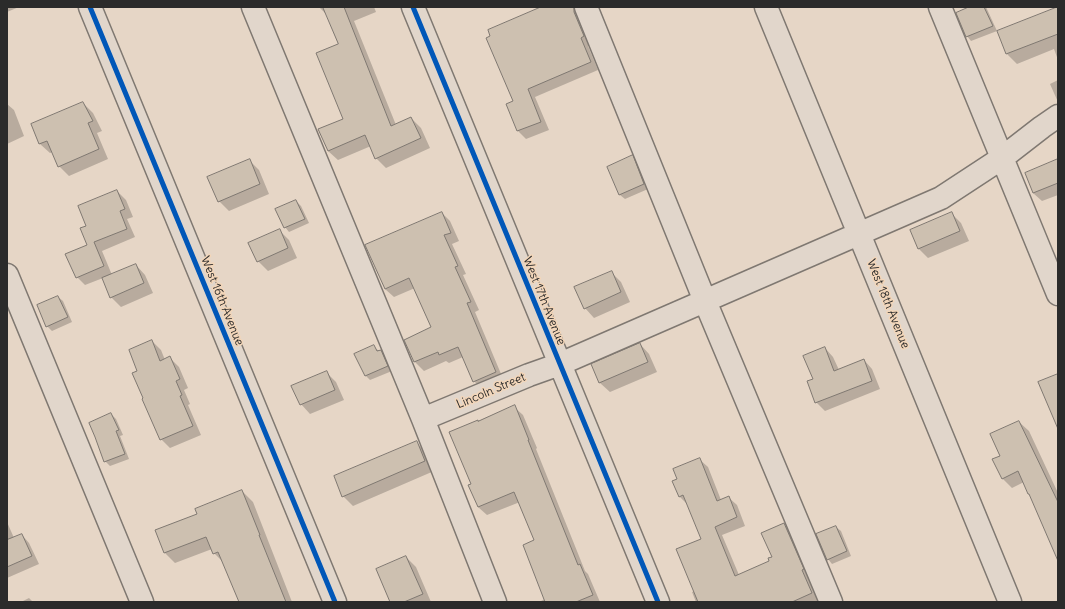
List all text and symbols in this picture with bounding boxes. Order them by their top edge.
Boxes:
street label: West 16th Avenue [198,254,246,348]
street label: West 17th Avenue [520,255,568,347]
street label: West 18th Avenue [864,257,912,351]
street label: Lincoln Street [454,370,528,412]

